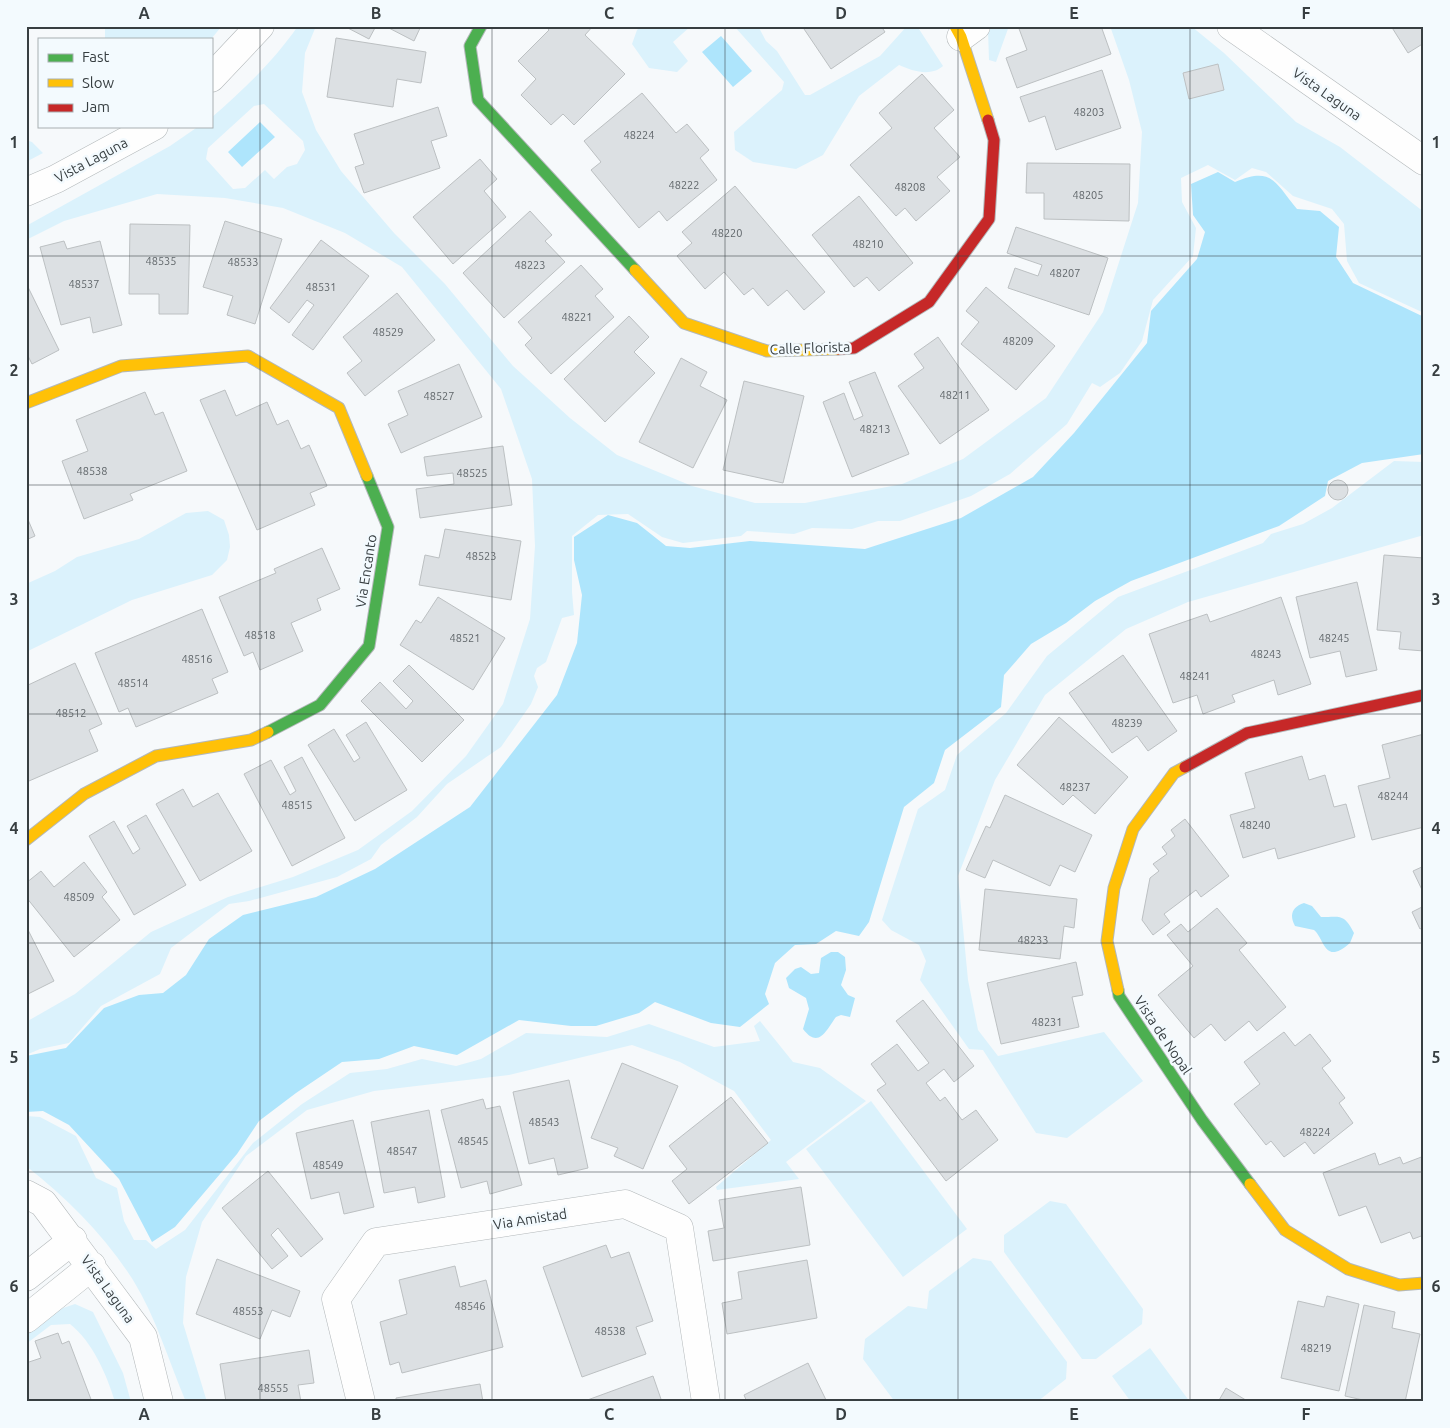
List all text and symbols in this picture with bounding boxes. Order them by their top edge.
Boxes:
text: A [138,4,150,22]
text: B [371,4,381,22]
text: C [604,4,614,22]
text: D [835,4,847,22]
text: E [1069,4,1079,22]
text: F [1302,4,1311,22]
legend [38,38,212,128]
text: Fast [82,48,110,65]
street label: Vista Laguna [1290,64,1364,124]
text: Slow [82,74,115,91]
text: Jam [82,98,110,115]
house number: 48203 [1073,106,1105,118]
house number: 48224 [623,129,655,141]
text: 1 [9,133,19,151]
text: 1 [1431,133,1441,151]
street label: Vista Laguna [52,134,130,186]
house number: 48222 [668,179,700,191]
house number: 48208 [894,181,926,193]
house number: 48205 [1072,189,1104,201]
house number: 48220 [711,227,743,239]
house number: 48210 [852,238,884,250]
house number: 48535 [145,255,177,267]
house number: 48533 [227,256,259,268]
house number: 48223 [514,259,546,271]
house number: 48207 [1049,267,1081,279]
house number: 48537 [68,278,100,290]
house number: 48531 [305,281,337,293]
house number: 48221 [561,311,593,323]
house number: 48529 [372,326,404,338]
house number: 48209 [1002,335,1034,347]
street label: Calle Florista [769,339,851,357]
text: 2 [9,361,19,379]
text: 2 [1431,361,1441,379]
house number: 48211 [939,389,971,401]
house number: 48527 [423,390,455,402]
house number: 48213 [859,423,891,435]
house number: 48538 [76,465,108,477]
house number: 48525 [456,467,488,479]
street label: Via Encanto [352,533,380,609]
house number: 48523 [465,550,497,562]
text: 3 [9,590,19,608]
text: 3 [1431,590,1441,608]
house number: 48518 [244,629,276,641]
house number: 48521 [449,632,481,644]
house number: 48245 [1318,632,1350,644]
house number: 48243 [1250,648,1282,660]
house number: 48516 [181,653,213,665]
house number: 48241 [1179,670,1211,682]
house number: 48514 [117,677,149,689]
house number: 48512 [55,707,87,719]
house number: 48239 [1111,717,1143,729]
house number: 48237 [1059,781,1091,793]
house number: 48244 [1377,790,1409,802]
house number: 48515 [281,799,313,811]
text: 4 [9,819,19,837]
house number: 48240 [1239,819,1271,831]
text: 4 [1431,819,1441,837]
house number: 48509 [63,891,95,903]
house number: 48233 [1017,934,1049,946]
street label: Vista de Nopal [1131,993,1195,1077]
house number: 48231 [1031,1016,1063,1028]
text: 5 [9,1048,19,1066]
text: 5 [1431,1048,1441,1066]
house number: 48543 [528,1116,560,1128]
house number: 48224 [1299,1126,1331,1138]
house number: 48545 [457,1135,489,1147]
house number: 48547 [386,1145,418,1157]
house number: 48549 [312,1159,344,1171]
street label: Via Amistad [492,1205,568,1233]
street label: Vista Laguna [78,1252,138,1326]
text: 6 [9,1277,19,1295]
text: 6 [1431,1277,1441,1295]
house number: 48546 [454,1300,486,1312]
house number: 48553 [232,1305,264,1317]
house number: 48538 [594,1325,626,1337]
house number: 48219 [1300,1342,1332,1354]
house number: 48555 [257,1382,289,1394]
text: A [138,1405,150,1423]
text: B [371,1405,381,1423]
text: C [604,1405,614,1423]
text: D [835,1405,847,1423]
text: E [1069,1405,1079,1423]
text: F [1302,1405,1311,1423]

